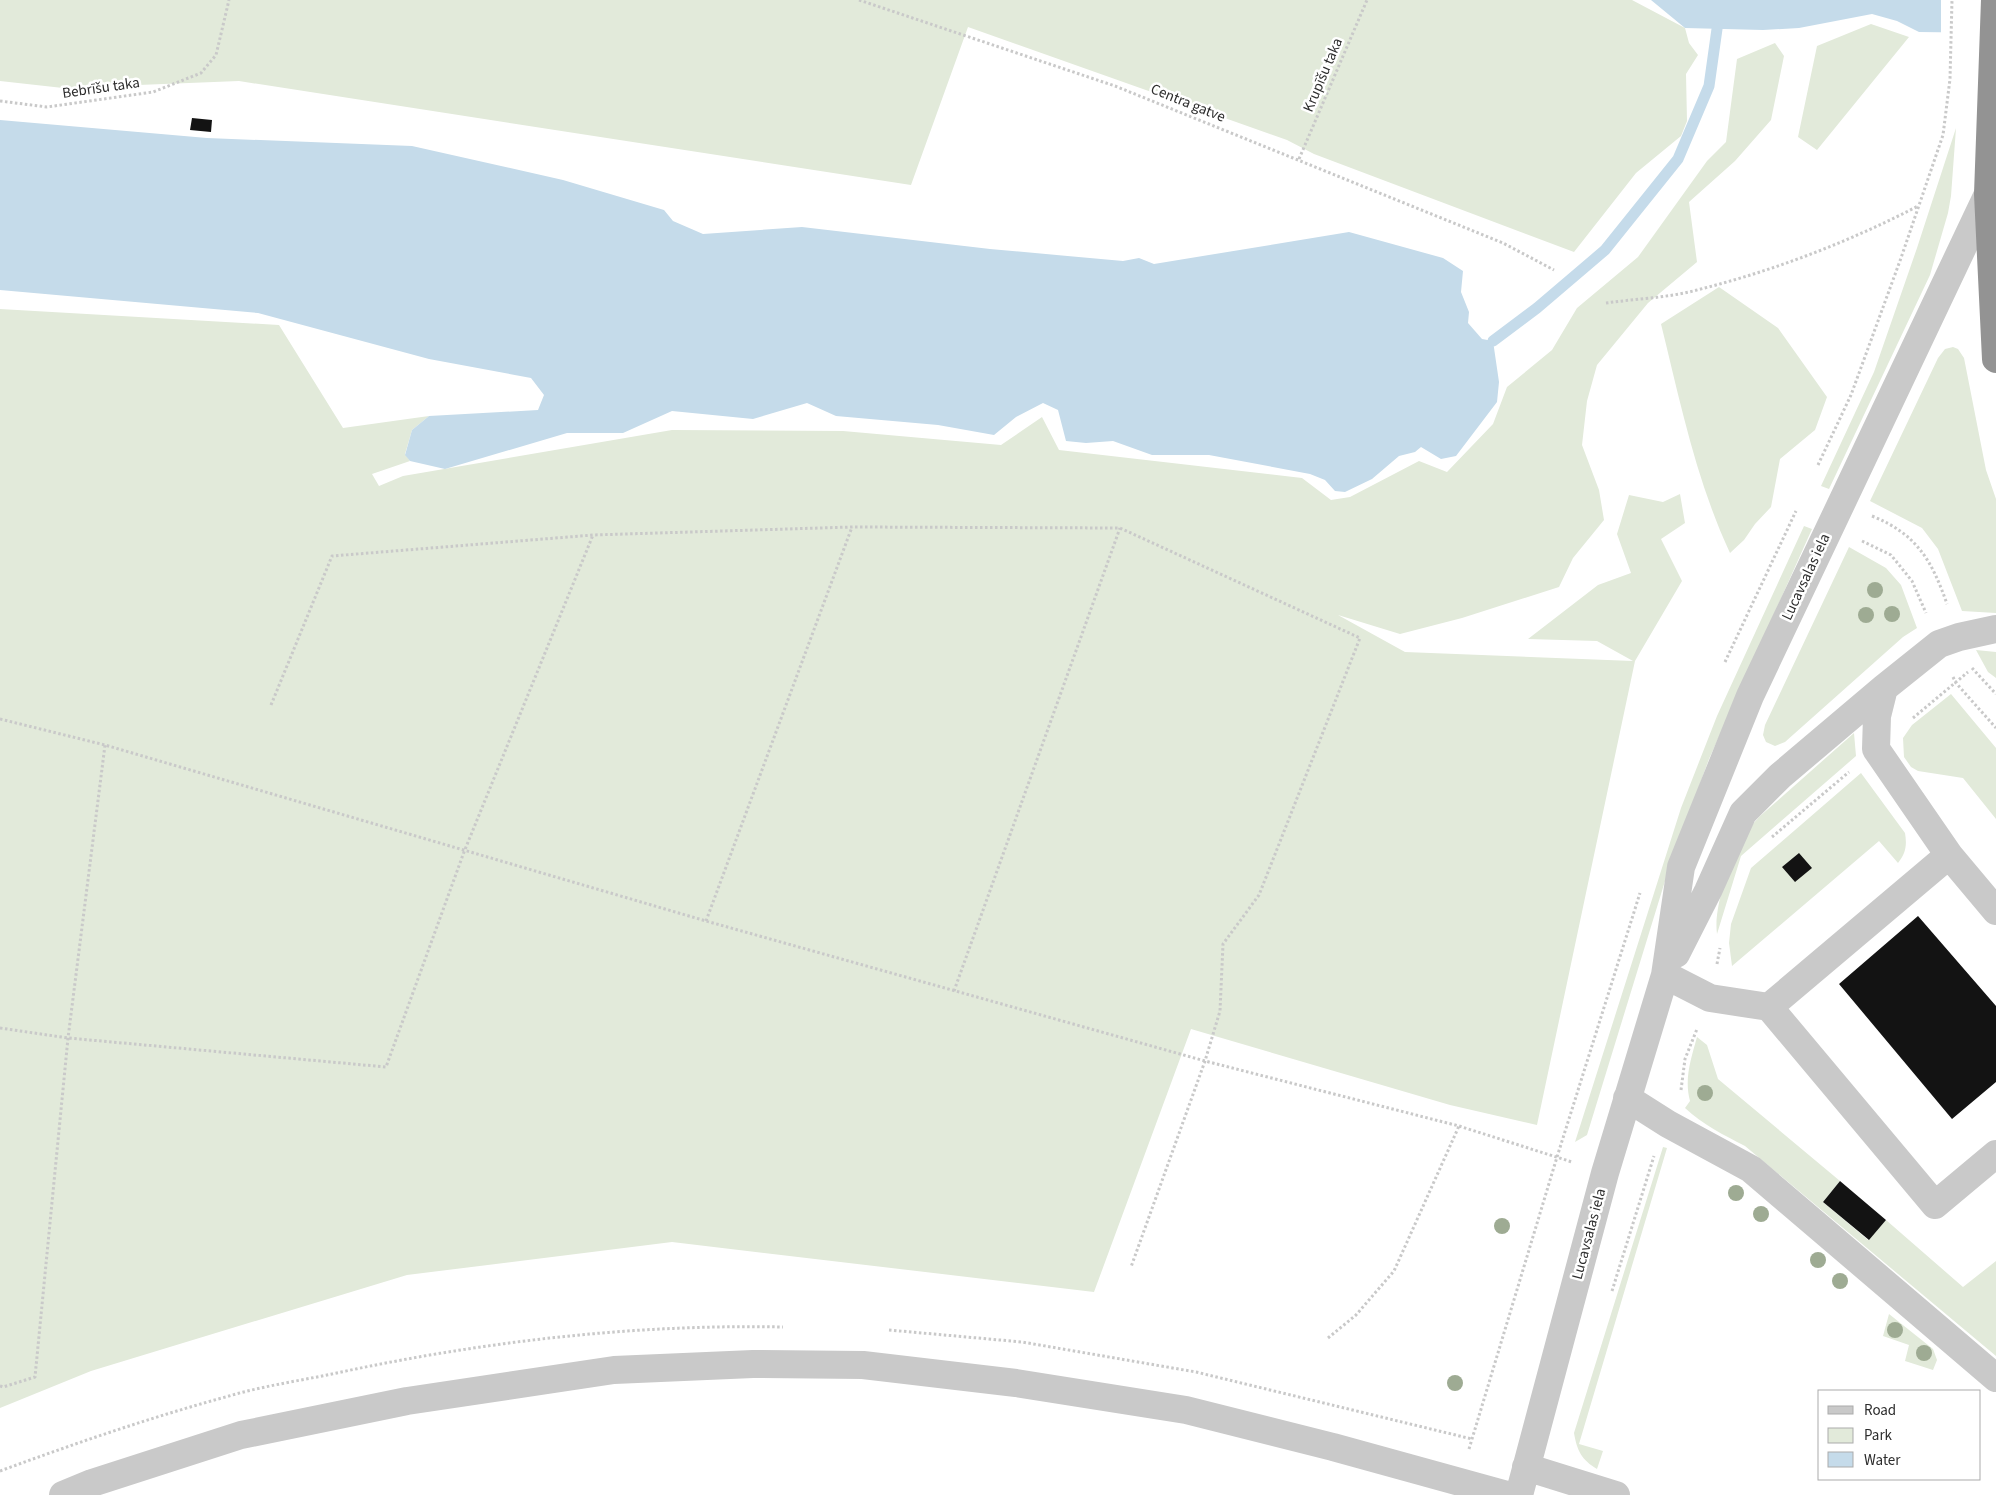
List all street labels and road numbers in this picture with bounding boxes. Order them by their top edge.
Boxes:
street label: Krupīšu taka [1298,35,1348,115]
street label: Bebrīšu taka [61,72,141,104]
street label: Centra gatve [1148,78,1228,128]
street label: Lucavsalas iela [1777,530,1835,624]
street label: Lucavsalas iela [1567,1186,1611,1282]

